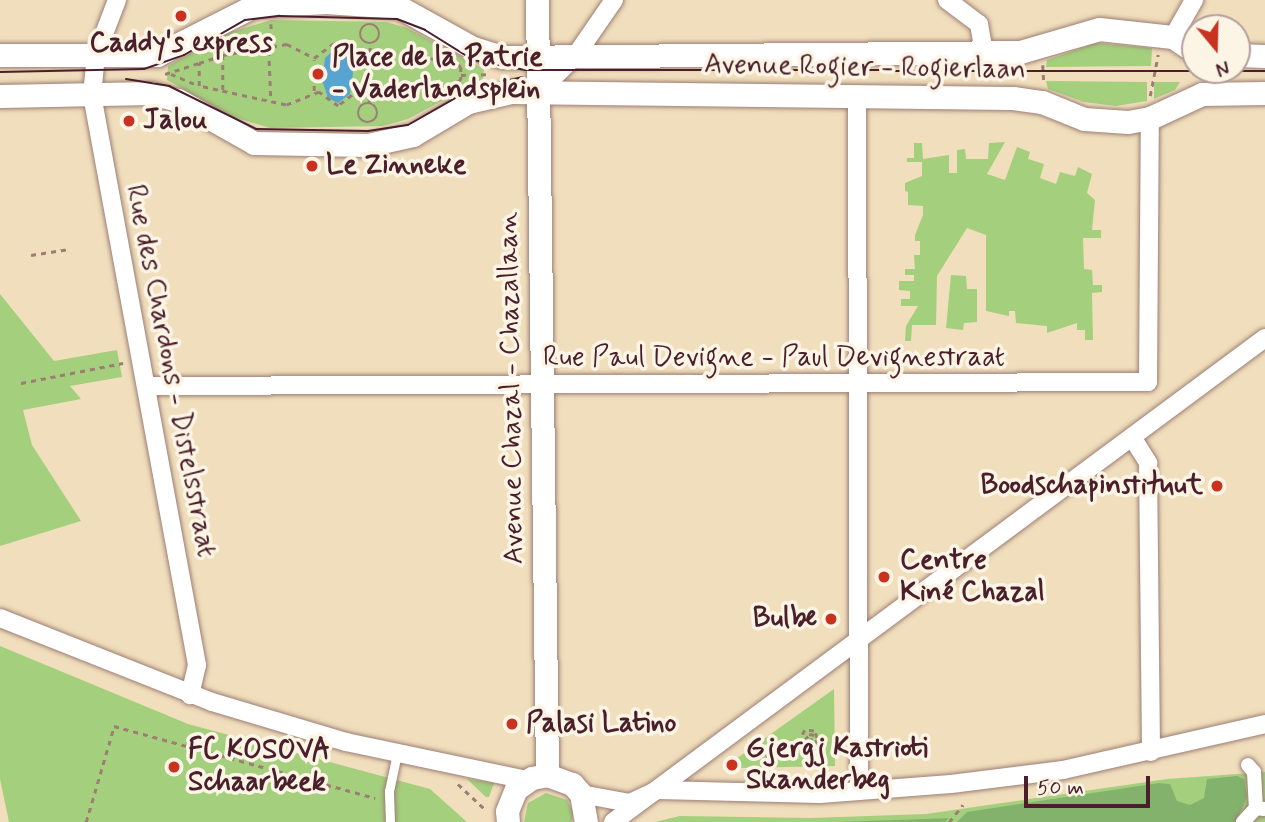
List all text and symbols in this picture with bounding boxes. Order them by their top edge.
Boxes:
marker: Caddy's express [173,8,189,24]
north arrow [1181,14,1251,84]
place label: Caddy's express [89,27,273,61]
place label: Place de la Patrie - Vaderlandsplein [332,41,540,107]
street label: Avenue Rogier - Rogierlaan [704,48,1026,88]
text: N [1212,54,1232,81]
marker: Place de la Patrie - Vaderlandsplein [310,66,326,82]
place label: Jalou [143,104,207,138]
marker: Jalou [121,113,137,129]
place label: Le Zinneke [326,149,469,183]
marker: Le Zinneke [304,158,320,174]
street label: Rue des Chardons - Distelsstraat [117,180,223,562]
street label: Avenue Chazal - Chazallaan [492,212,532,564]
street label: Rue Paul Devigne - Paul Devignestraat [553,341,995,375]
place label: Boodschapinstituut [980,469,1203,503]
marker: Boodschapinstituut [1209,478,1225,494]
place label: Centre Kiné Chazal [900,544,1045,610]
marker: Centre Kiné Chazal [874,567,894,587]
place label: Bulbe [753,602,817,636]
marker: Bulbe [823,611,839,627]
place label: Palasi Latino [526,707,676,741]
marker: Palasi Latino [504,716,520,732]
place label: Gjergj Kastrioti Skanderbeg [746,732,931,798]
place label: FC KOSOVA Schaarbeek [188,734,336,800]
marker: Gjergj Kastrioti Skanderbeg [724,757,740,773]
marker: FC KOSOVA Schaarbeek [166,759,182,775]
scale bar [1027,762,1153,806]
text: 50 m [1037,774,1084,802]

